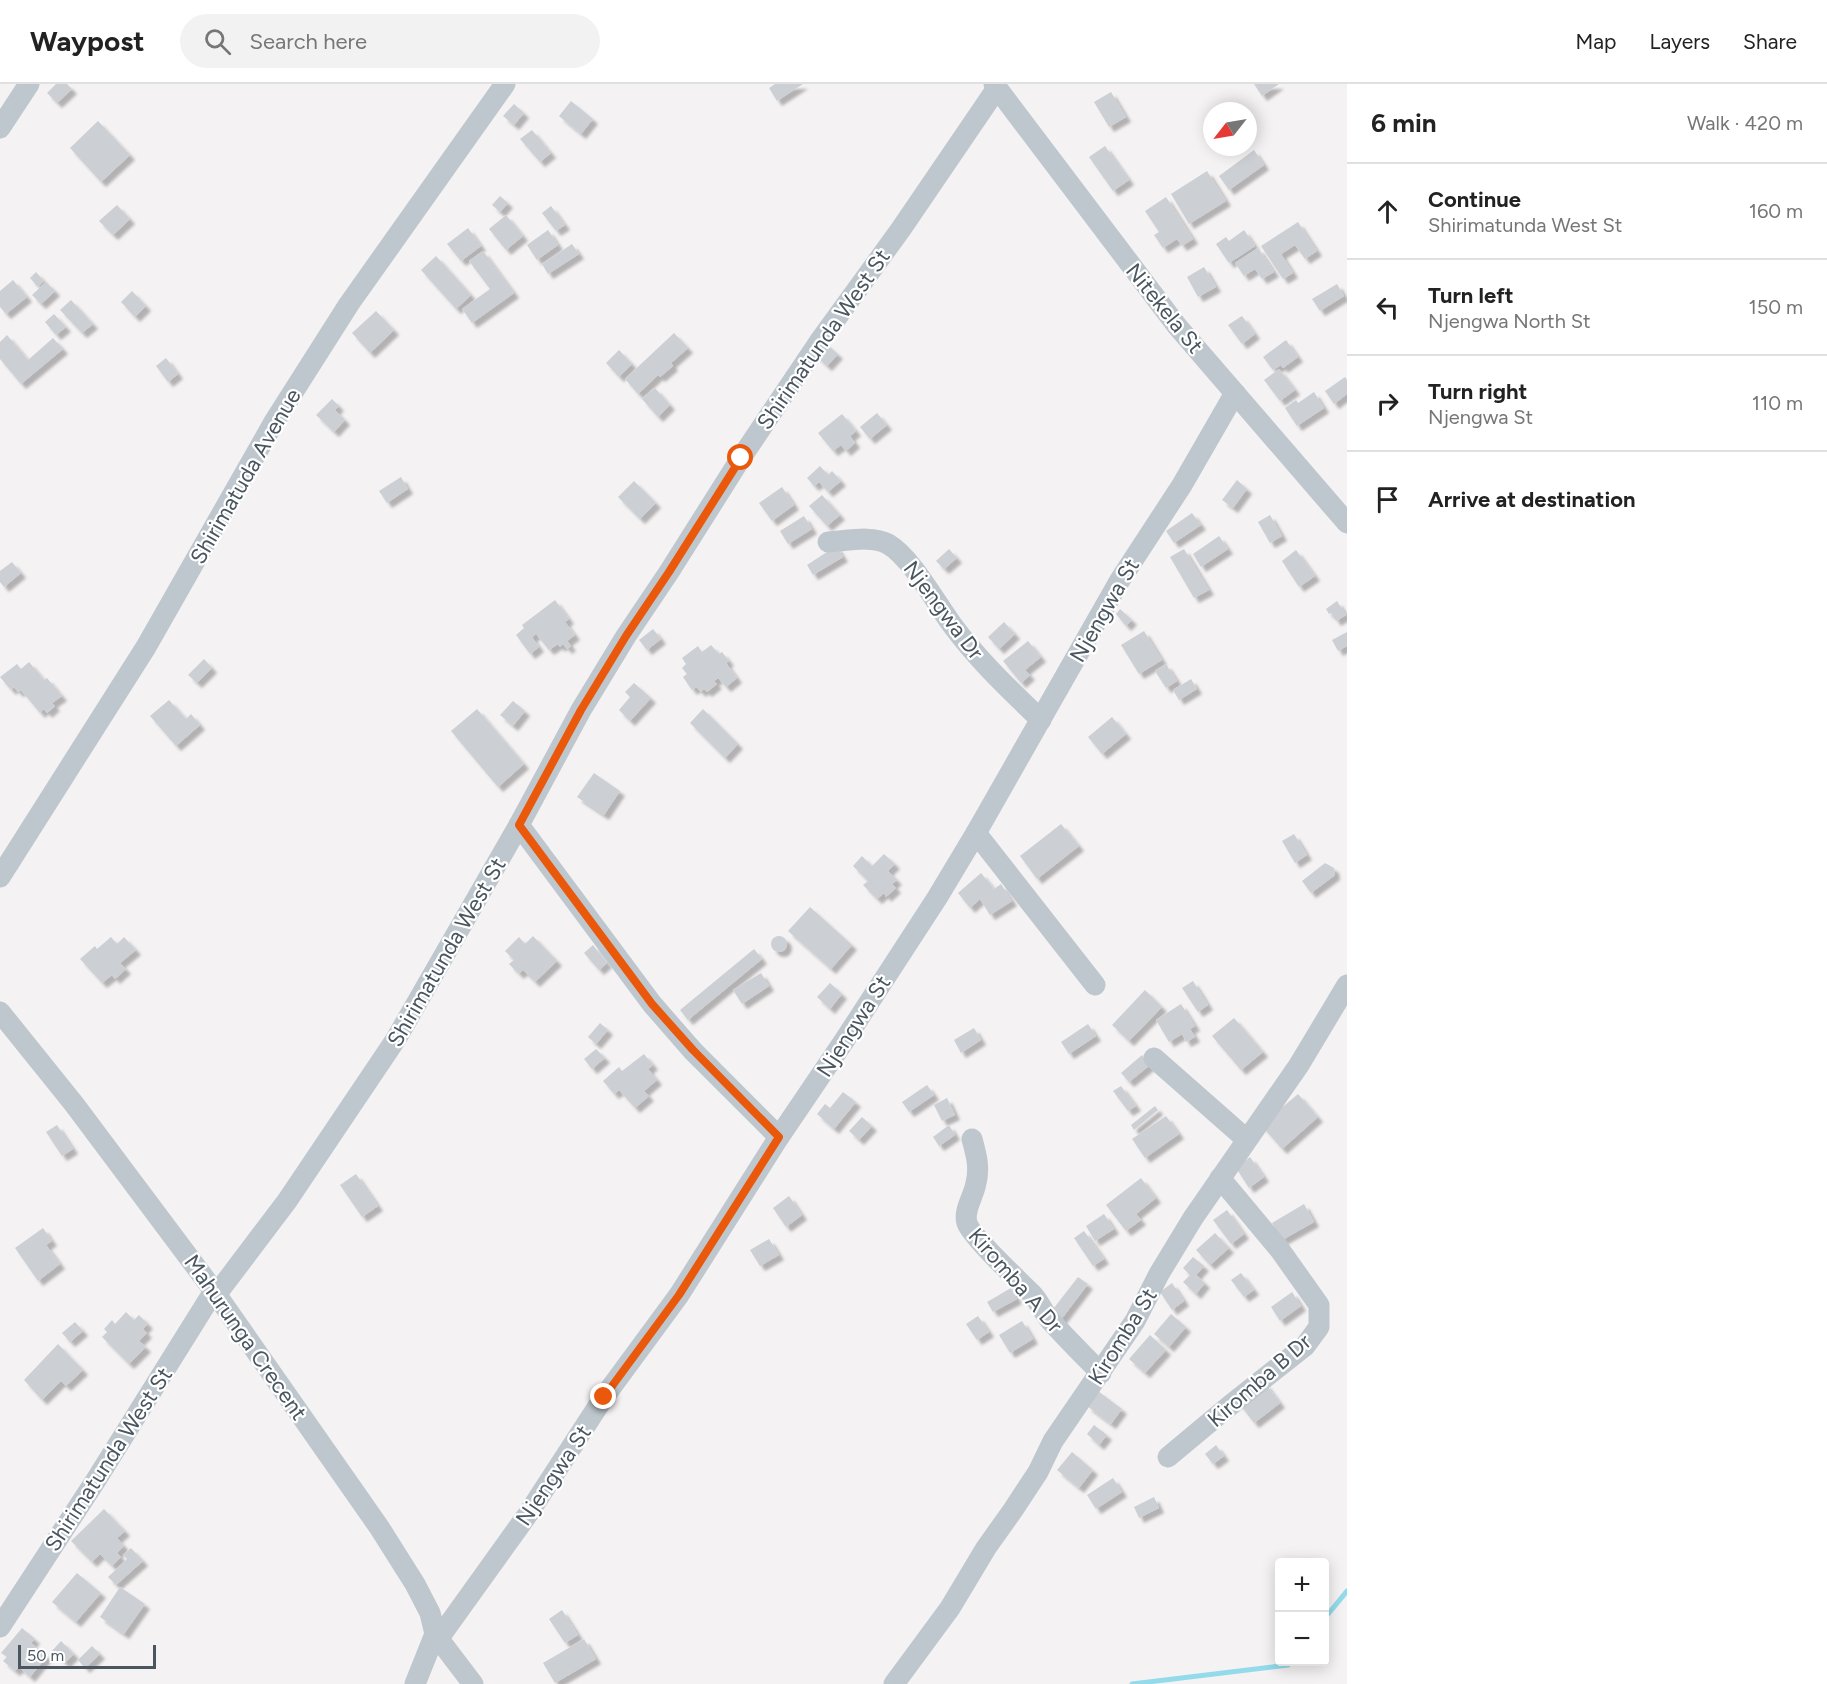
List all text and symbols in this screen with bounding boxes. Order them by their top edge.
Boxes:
search box [180,14,600,68]
text: Waypost [30,24,144,58]
icon: search [201,25,234,58]
text: Search here [249,28,367,55]
text: Map [1576,29,1616,54]
text: Layers [1649,29,1710,54]
text: Share [1743,29,1797,54]
north arrow [1203,102,1257,156]
text: 6 min [1371,107,1437,139]
text: Walk · 420 m [1687,111,1803,135]
text: Continue [1428,186,1521,213]
icon: ahead [1371,195,1404,228]
text: 160 m [1749,199,1803,223]
text: Shirimatunda West St [1428,213,1622,237]
street label: Shirimatunda West St [751,244,896,435]
street label: Nitekela St [1120,258,1209,359]
text: Turn left [1428,282,1514,309]
icon: left [1371,291,1404,324]
text: 150 m [1748,295,1803,319]
text: Njengwa North St [1428,309,1591,333]
text: Turn right [1428,378,1527,405]
street label: Shirimatuda Avenue [184,384,307,569]
icon: right [1371,387,1404,420]
text: 110 m [1752,391,1803,415]
text: Njengwa St [1428,405,1533,429]
route start [727,444,753,470]
icon: arrive [1371,483,1404,516]
text: Arrive at destination [1428,486,1636,513]
street label: Njengwa St [1064,553,1145,667]
street label: Njengwa Dr [898,556,990,665]
street label: Shirimatunda West St [381,853,512,1052]
street label: Njengwa St [811,970,896,1082]
street label: Kiromba A Dr [963,1222,1069,1339]
street label: Mahurunga Crecent [178,1249,313,1425]
street label: Kiromba St [1082,1283,1163,1390]
street label: Kiromba B Dr [1202,1328,1317,1433]
street label: Shirimatunda West St [39,1362,178,1556]
route end [590,1383,616,1409]
street label: Njengwa St [510,1420,597,1531]
map controls [1275,1558,1329,1666]
button: + [1275,1558,1329,1612]
button: − [1275,1612,1329,1666]
scale bar [18,1642,156,1670]
text: 50 m [27,1646,64,1665]

